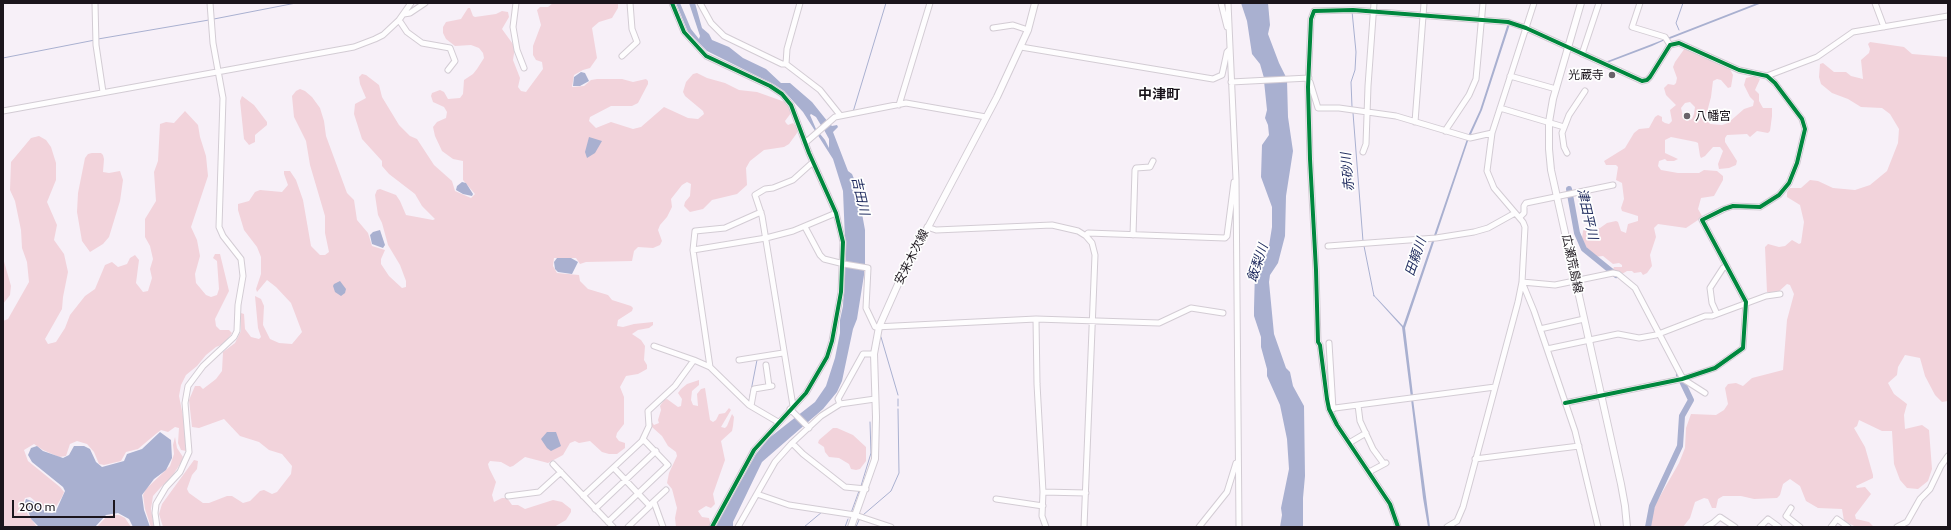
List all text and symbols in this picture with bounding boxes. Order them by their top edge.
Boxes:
place label: 光蔵寺 [1568,68,1604,82]
marker: 光蔵寺 [1607,70,1617,80]
district label: 中津町 [1138,87,1180,103]
place label: 八幡宮 [1695,109,1731,123]
marker: 八幡宮 [1682,111,1692,121]
water label: 赤砂川 [1339,152,1357,192]
water label: 吉田川 [848,175,872,217]
water label: 津田平川 [1574,187,1600,241]
street label: 安来木次線 [892,227,932,287]
street label: 広瀬荒島線 [1559,233,1585,295]
water label: 田頼川 [1402,236,1430,278]
water label: 飯梨川 [1245,242,1271,284]
scale bar [14,492,117,518]
text: 200 m [19,499,55,514]

